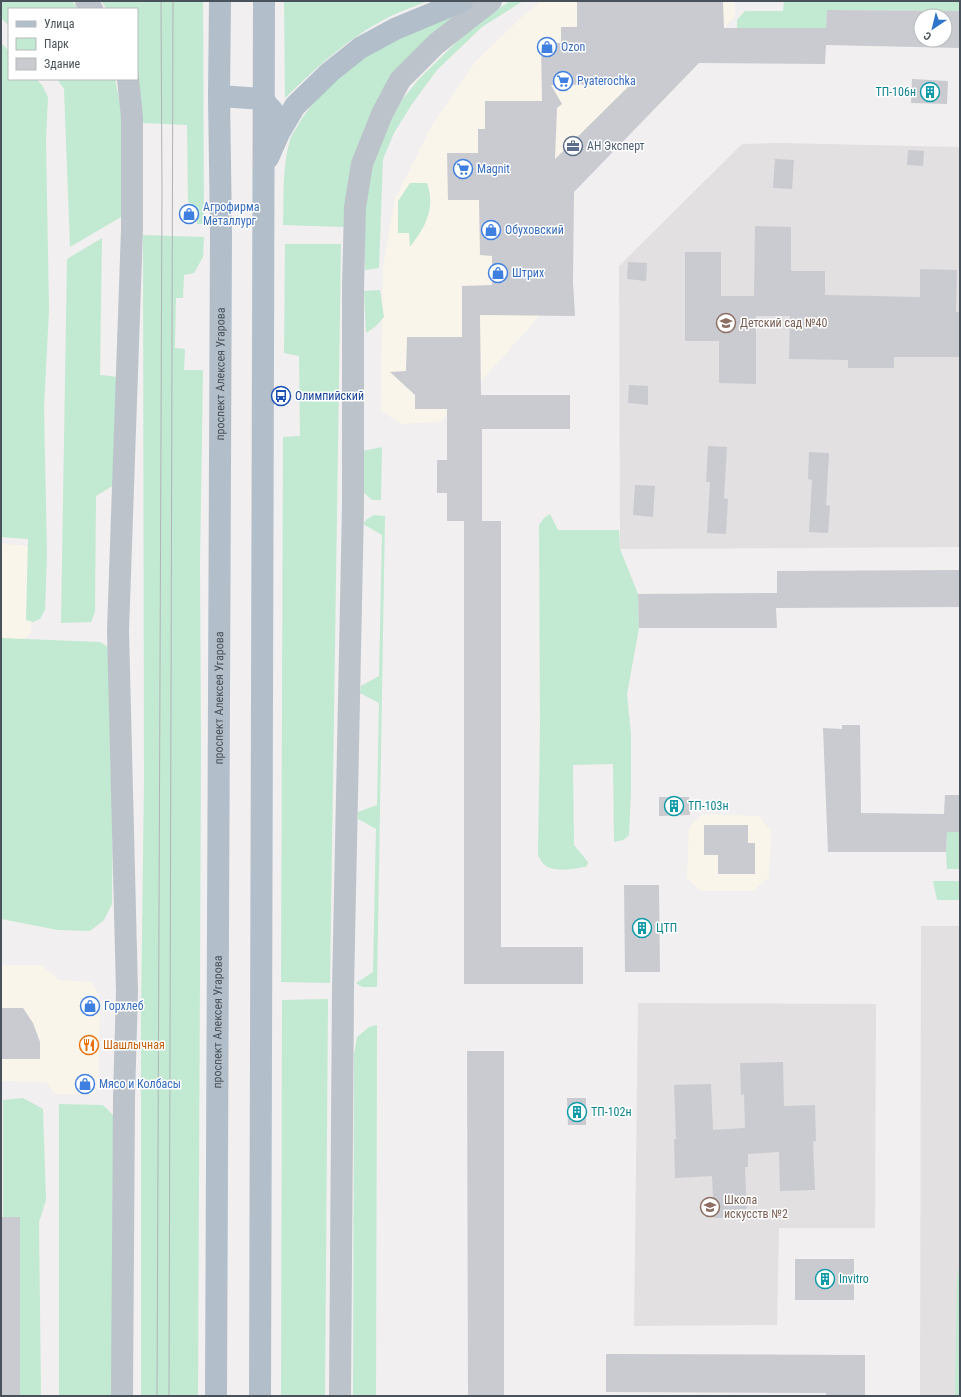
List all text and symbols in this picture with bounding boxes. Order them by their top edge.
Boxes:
legend [8,8,138,80]
north arrow [913,8,953,48]
text: Улица [44,17,75,31]
text: С [921,29,934,43]
shop icon: Ozon [536,36,558,58]
text: Парк [44,37,69,51]
place label: Ozon [561,40,585,54]
text: Здание [44,57,81,71]
supermarket icon: Pyaterochka [552,70,574,92]
place label: Pyaterochka [577,74,636,88]
building icon: ТП-106н [919,81,941,103]
place label: ТП-106н [875,85,916,99]
office icon: АН Эксперт [562,135,584,157]
place label: АН Эксперт [587,139,645,153]
supermarket icon: Magnit [452,158,474,180]
place label: Magnit [477,162,510,176]
place label: Агрофирма Металлург [203,200,260,228]
shop icon: Агрофирма Металлург [178,203,200,225]
shop icon: Обуховский [480,219,502,241]
place label: Обуховский [505,223,564,237]
shop icon: Штрих [487,262,509,284]
place label: Штрих [512,266,544,280]
street label: проспект Алексея Угарова [213,307,228,441]
school or university icon: Детский сад №40 [715,312,737,334]
place label: Детский сад №40 [740,316,827,330]
bus stop icon: Олимпийский [270,385,292,407]
place label: Олимпийский [295,389,364,403]
street label: проспект Алексея Угарова [212,631,226,765]
building icon: ТП-103н [663,795,685,817]
place label: ТП-103н [688,799,729,813]
building icon: ЦТП [631,917,653,939]
place label: ЦТП [656,921,677,935]
street label: проспект Алексея Угарова [210,955,225,1089]
shop icon: Горхлеб [79,995,101,1017]
place label: Горхлеб [104,999,144,1013]
restaurant icon: Шашлычная [78,1034,100,1056]
place label: Шашлычная [103,1038,165,1052]
shop icon: Мясо и Колбасы [74,1073,96,1095]
place label: Мясо и Колбасы [99,1077,181,1091]
building icon: ТП-102н [566,1101,588,1123]
place label: ТП-102н [591,1105,632,1119]
place label: Школа искусств №2 [724,1193,788,1221]
school or university icon: Школа искусств №2 [699,1196,721,1218]
building icon: Invitro [814,1268,836,1290]
place label: Invitro [839,1272,869,1286]

